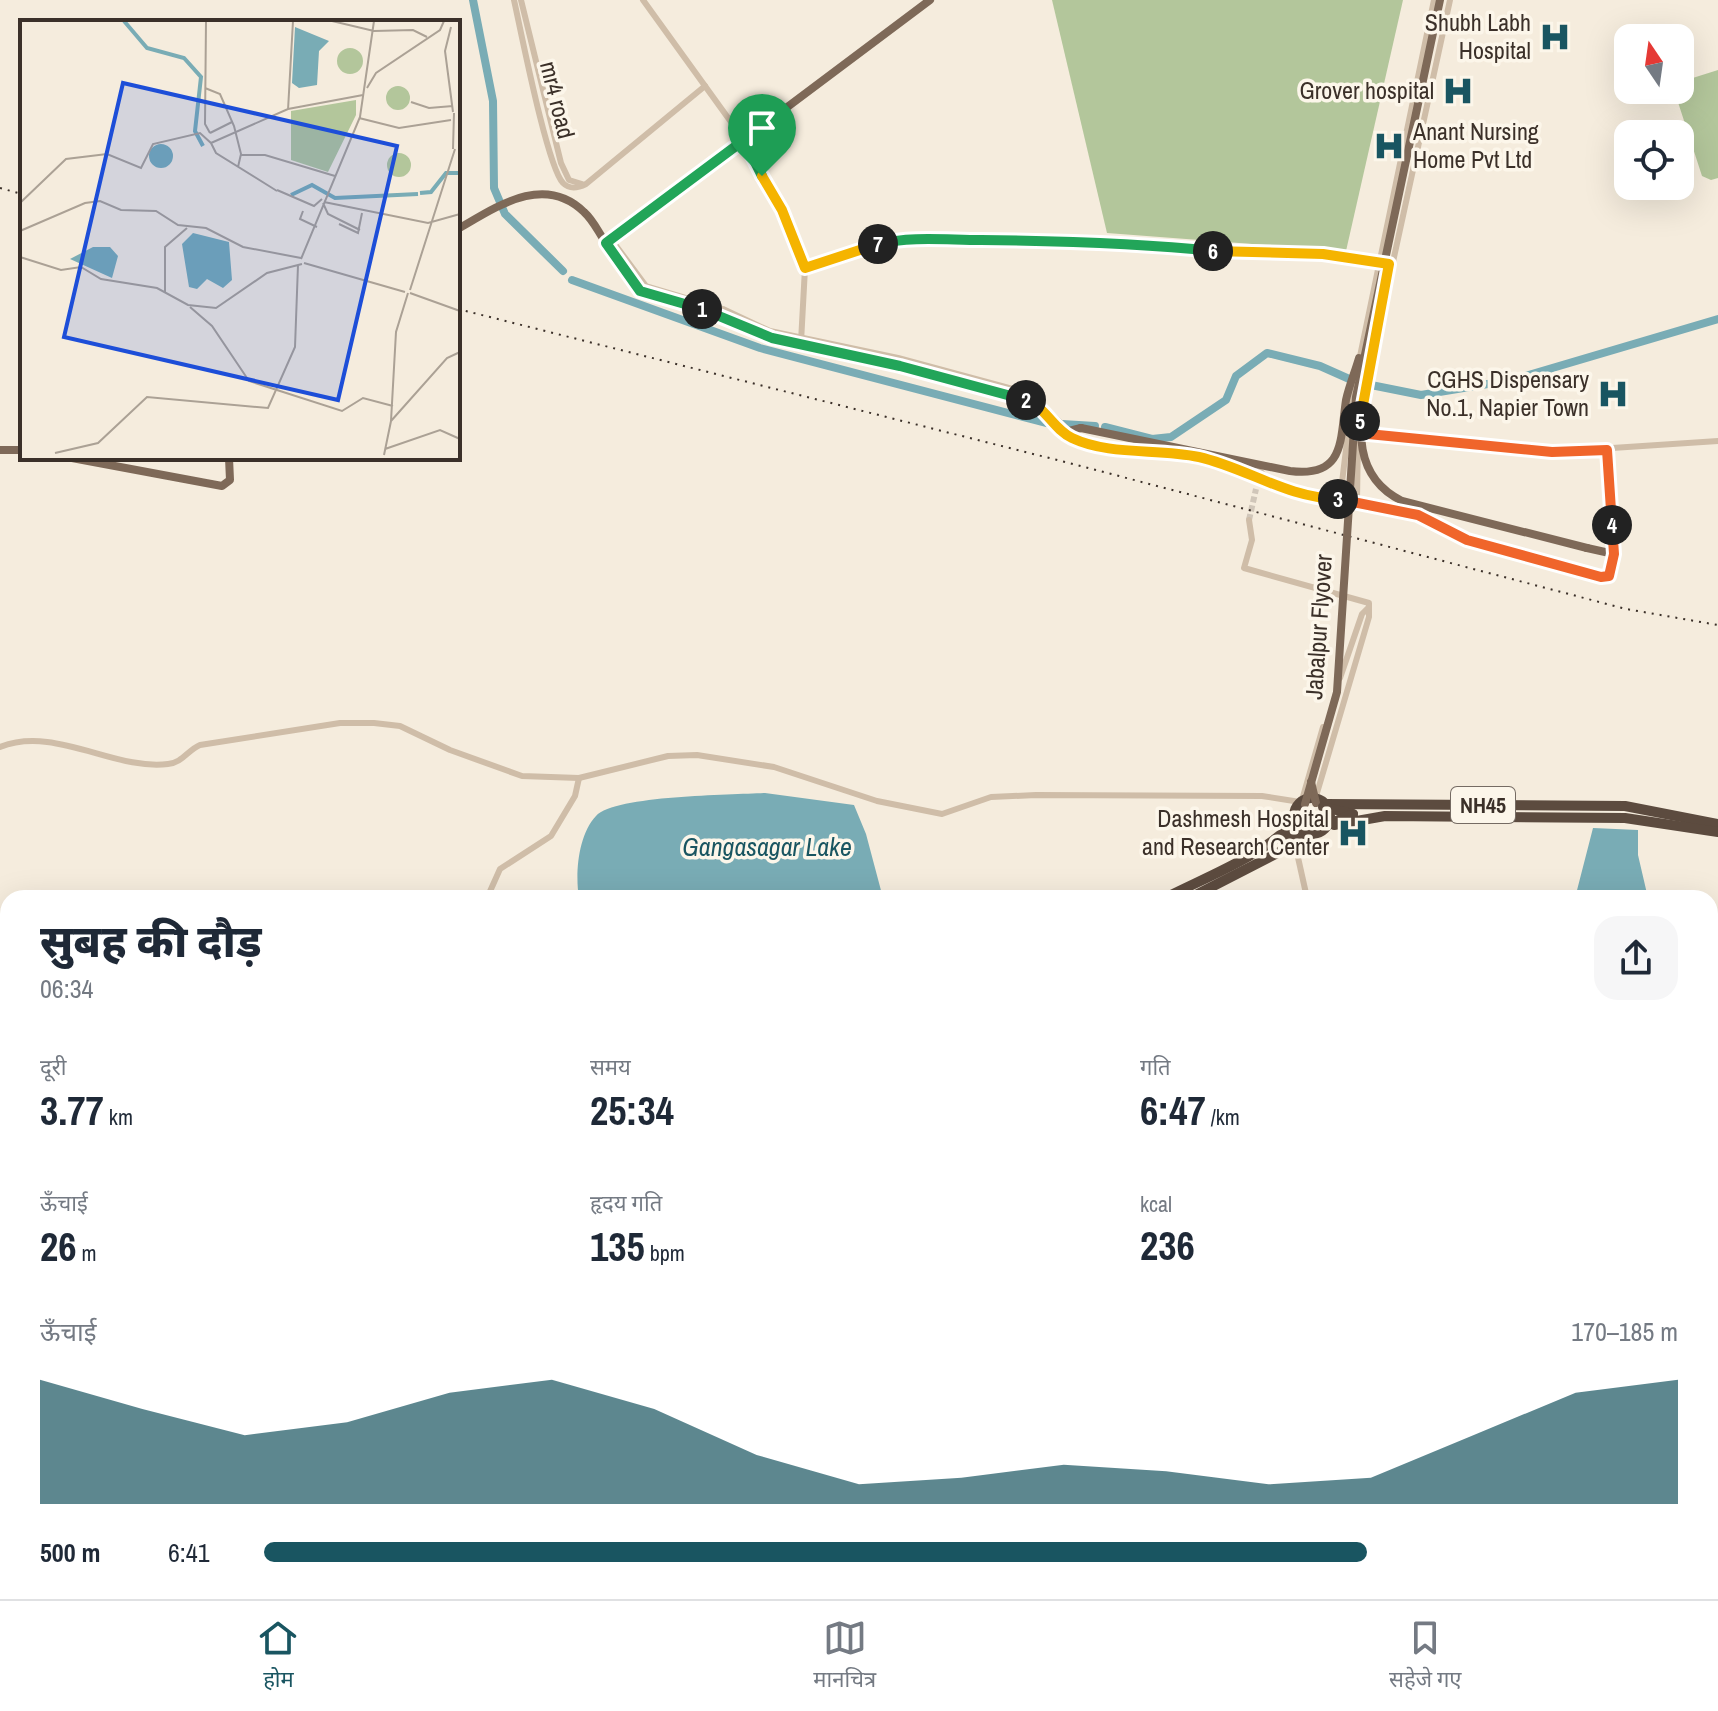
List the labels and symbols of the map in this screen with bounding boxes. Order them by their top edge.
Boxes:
place label: Shubh Labh Hospital [1425,6,1531,66]
inset map [20,20,460,460]
hospital icon: Shubh Labh Hospital [1538,20,1572,54]
north arrow [1614,24,1694,104]
street label: mr4 road [533,58,583,142]
place label: Grover hospital [1299,74,1434,106]
hospital icon: Grover hospital [1441,74,1475,108]
pin [728,94,796,176]
place label: Anant Nursing Home Pvt Ltd [1412,115,1539,175]
hospital icon: Anant Nursing Home Pvt Ltd [1372,129,1406,163]
pin: 7 [858,224,898,264]
pin: 6 [1193,231,1233,271]
pin: 1 [682,289,722,329]
place label: CGHS Dispensary No.1, Napier Town [1426,363,1589,423]
hospital icon: CGHS Dispensary No.1, Napier Town [1596,377,1630,411]
pin: 2 [1006,380,1046,420]
pin: 5 [1340,401,1380,441]
pin: 3 [1318,479,1358,519]
pin: 4 [1592,505,1632,545]
street label: Jabalpur Flyover [1297,553,1339,701]
road number: NH45 [1451,787,1515,823]
place label: Dashmesh Hospital and Research Center [1142,802,1329,862]
hospital icon: Dashmesh Hospital and Research Center [1336,816,1370,850]
water label: Gangasagar Lake [682,829,852,864]

